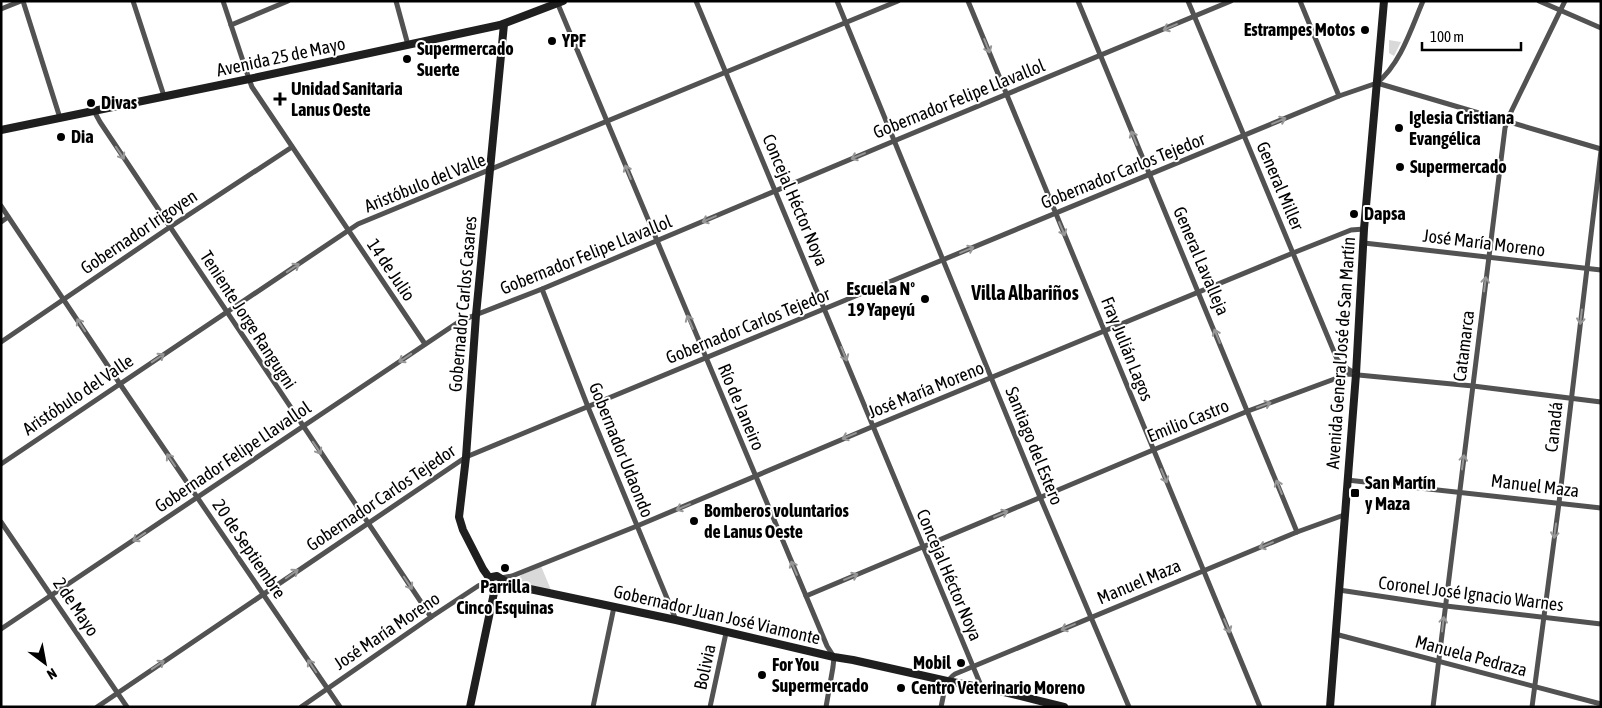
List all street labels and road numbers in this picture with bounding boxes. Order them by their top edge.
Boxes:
street label: Avenida 25 de Mayo [215,33,347,80]
street label: Gobernador Felipe Llavallol [870,54,1048,143]
street label: Gobernador Carlos Tejedor [1038,128,1209,213]
street label: Concejal Héctor Noya [758,131,833,269]
street label: General Miller [1252,138,1309,234]
street label: Aristóbulo del Valle [361,149,489,216]
street label: Gobernador Irigoyen [77,185,201,278]
street label: General Lavalleja [1169,203,1234,318]
street label: Gobernador Felipe Llavallol [497,210,675,299]
street label: Gobernador Carlos Casares [444,215,481,393]
street label: José María Moreno [1422,225,1546,260]
street label: 14 de Julio [363,235,420,305]
street label: Avenida General José de San Martín [1322,236,1359,470]
street label: Teniente Jorge Rangugni [196,247,301,393]
street label: Gobernador Carlos Tejedor [663,283,834,368]
street label: Fray Julián Lagos [1097,294,1158,404]
street label: Catamarca [1449,309,1478,383]
street label: Aristóbulo del Valle [18,350,137,439]
street label: José María Moreno [865,357,987,422]
street label: Río de Janeiro [714,360,769,453]
street label: Gobernador Udaondo [585,379,658,520]
street label: Santiago del Estero [1001,384,1068,508]
street label: Emilio Castro [1144,395,1232,446]
street label: Gobernador Felipe Llavallol [151,396,315,517]
street label: Canadá [1540,401,1567,453]
street label: Gobernador Carlos Tejedor [302,440,460,555]
street label: Manuel Maza [1490,470,1580,501]
street label: 20 de Septiembre [208,495,290,602]
street label: Concejal Héctor Noya [912,506,987,644]
street label: Manuel Maza [1094,555,1184,609]
street label: Coronel José Ignacio Warnes [1377,572,1565,615]
street label: 2 de Mayo [49,573,104,640]
street label: Gobernador Juan José Viamonte [612,580,823,649]
street label: José María Moreno [330,587,444,674]
street label: Manuela Pedraza [1413,630,1529,681]
street label: Bolivia [689,642,720,691]

